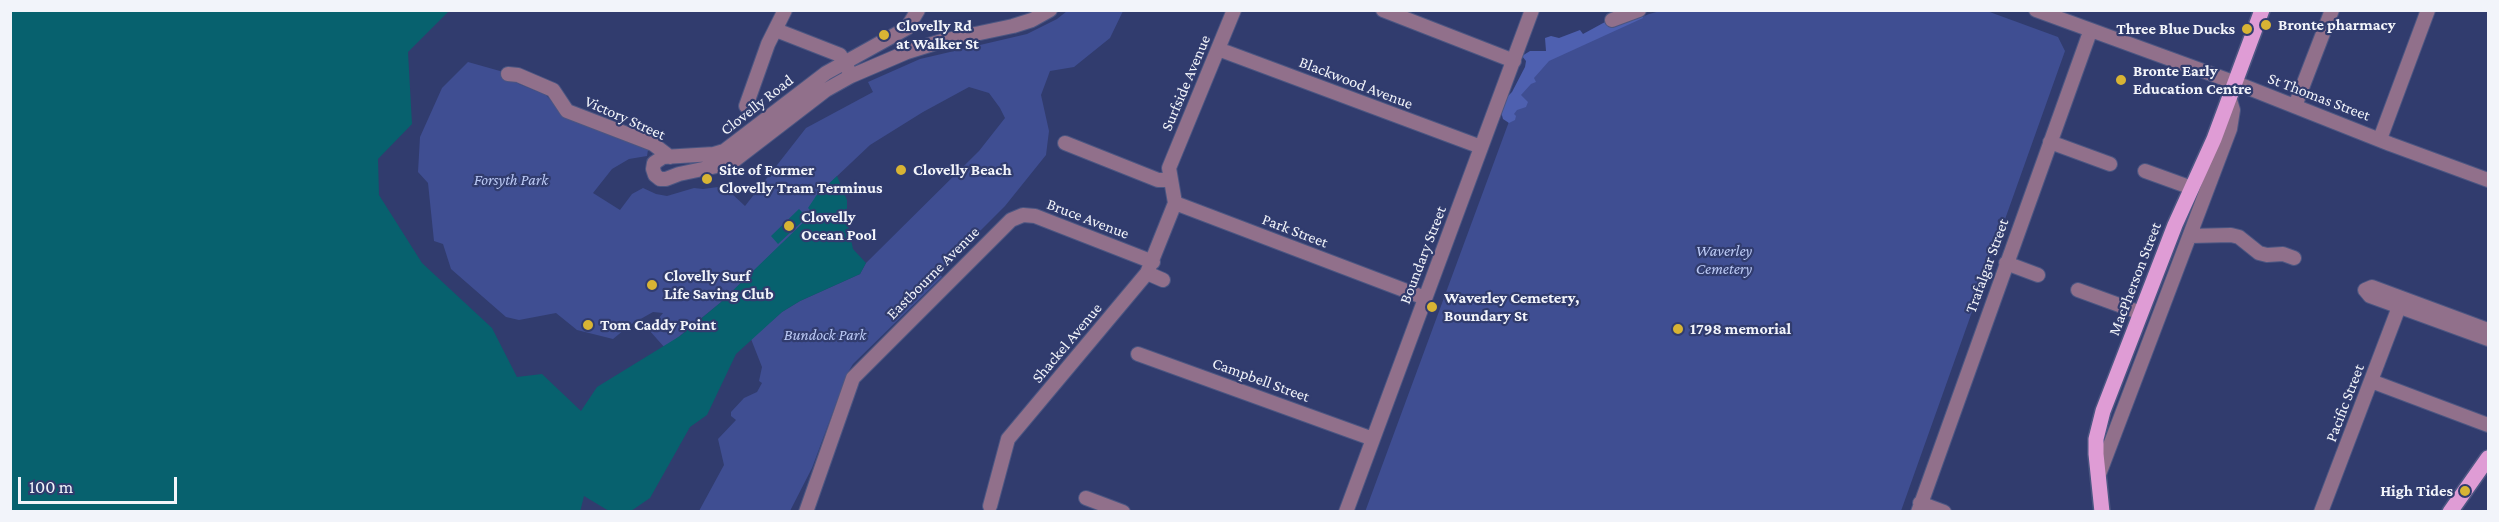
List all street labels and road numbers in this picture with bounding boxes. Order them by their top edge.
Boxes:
street label: Surfside Avenue [1157,32,1215,134]
street label: Blackwood Avenue [1296,52,1416,114]
street label: St Thomas Street [2265,69,2373,125]
street label: Clovelly Road [717,71,797,139]
street label: Victory Street [582,92,668,144]
street label: Bruce Avenue [1044,195,1132,243]
street label: Boundary Street [1396,203,1450,307]
street label: Park Street [1259,210,1331,252]
street label: Trafalgar Street [1961,216,2013,316]
street label: MacPherson Street [2105,220,2165,338]
street label: Eastbourne Avenue [882,222,984,324]
street label: Shackel Avenue [1028,299,1106,387]
street label: Campbell Street [1210,354,1312,406]
street label: Pacific Street [2321,361,2369,445]

